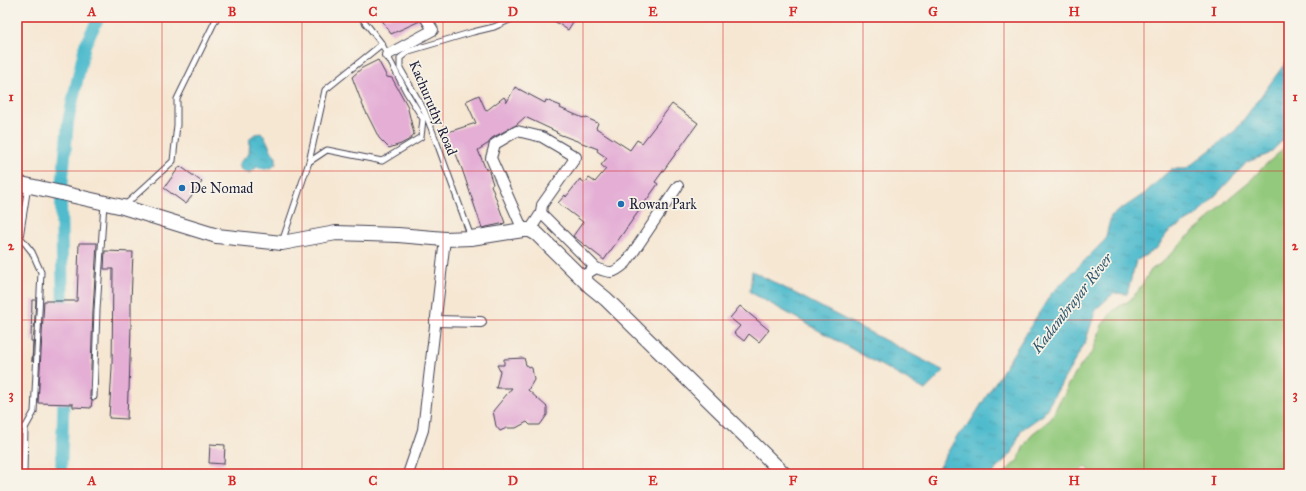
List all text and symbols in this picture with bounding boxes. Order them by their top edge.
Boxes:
text: A [87,4,97,20]
text: B [228,4,237,20]
text: C [369,4,378,20]
text: D [508,4,518,20]
text: E [648,4,658,20]
text: F [789,4,798,20]
text: G [928,4,938,20]
text: H [1068,4,1080,20]
text: I [1211,4,1217,20]
street label: Kachuruthy Road [405,58,461,158]
text: 1 [8,89,14,105]
text: 1 [1292,89,1298,105]
place label: De Nomad [190,180,253,197]
marker: De Nomad [177,183,187,193]
place label: Rowan Park [629,196,697,213]
marker: Rowan Park [616,199,626,209]
text: 2 [8,238,15,254]
text: 2 [1292,238,1299,254]
water label: Kadambrayar River [1027,249,1117,357]
text: 3 [8,387,14,403]
text: 3 [1292,387,1298,403]
text: A [87,473,97,489]
text: B [228,473,237,489]
text: C [369,473,378,489]
text: D [508,473,518,489]
text: E [648,473,658,489]
text: F [789,473,798,489]
text: G [928,473,938,489]
text: H [1068,473,1080,489]
text: I [1211,473,1217,489]

